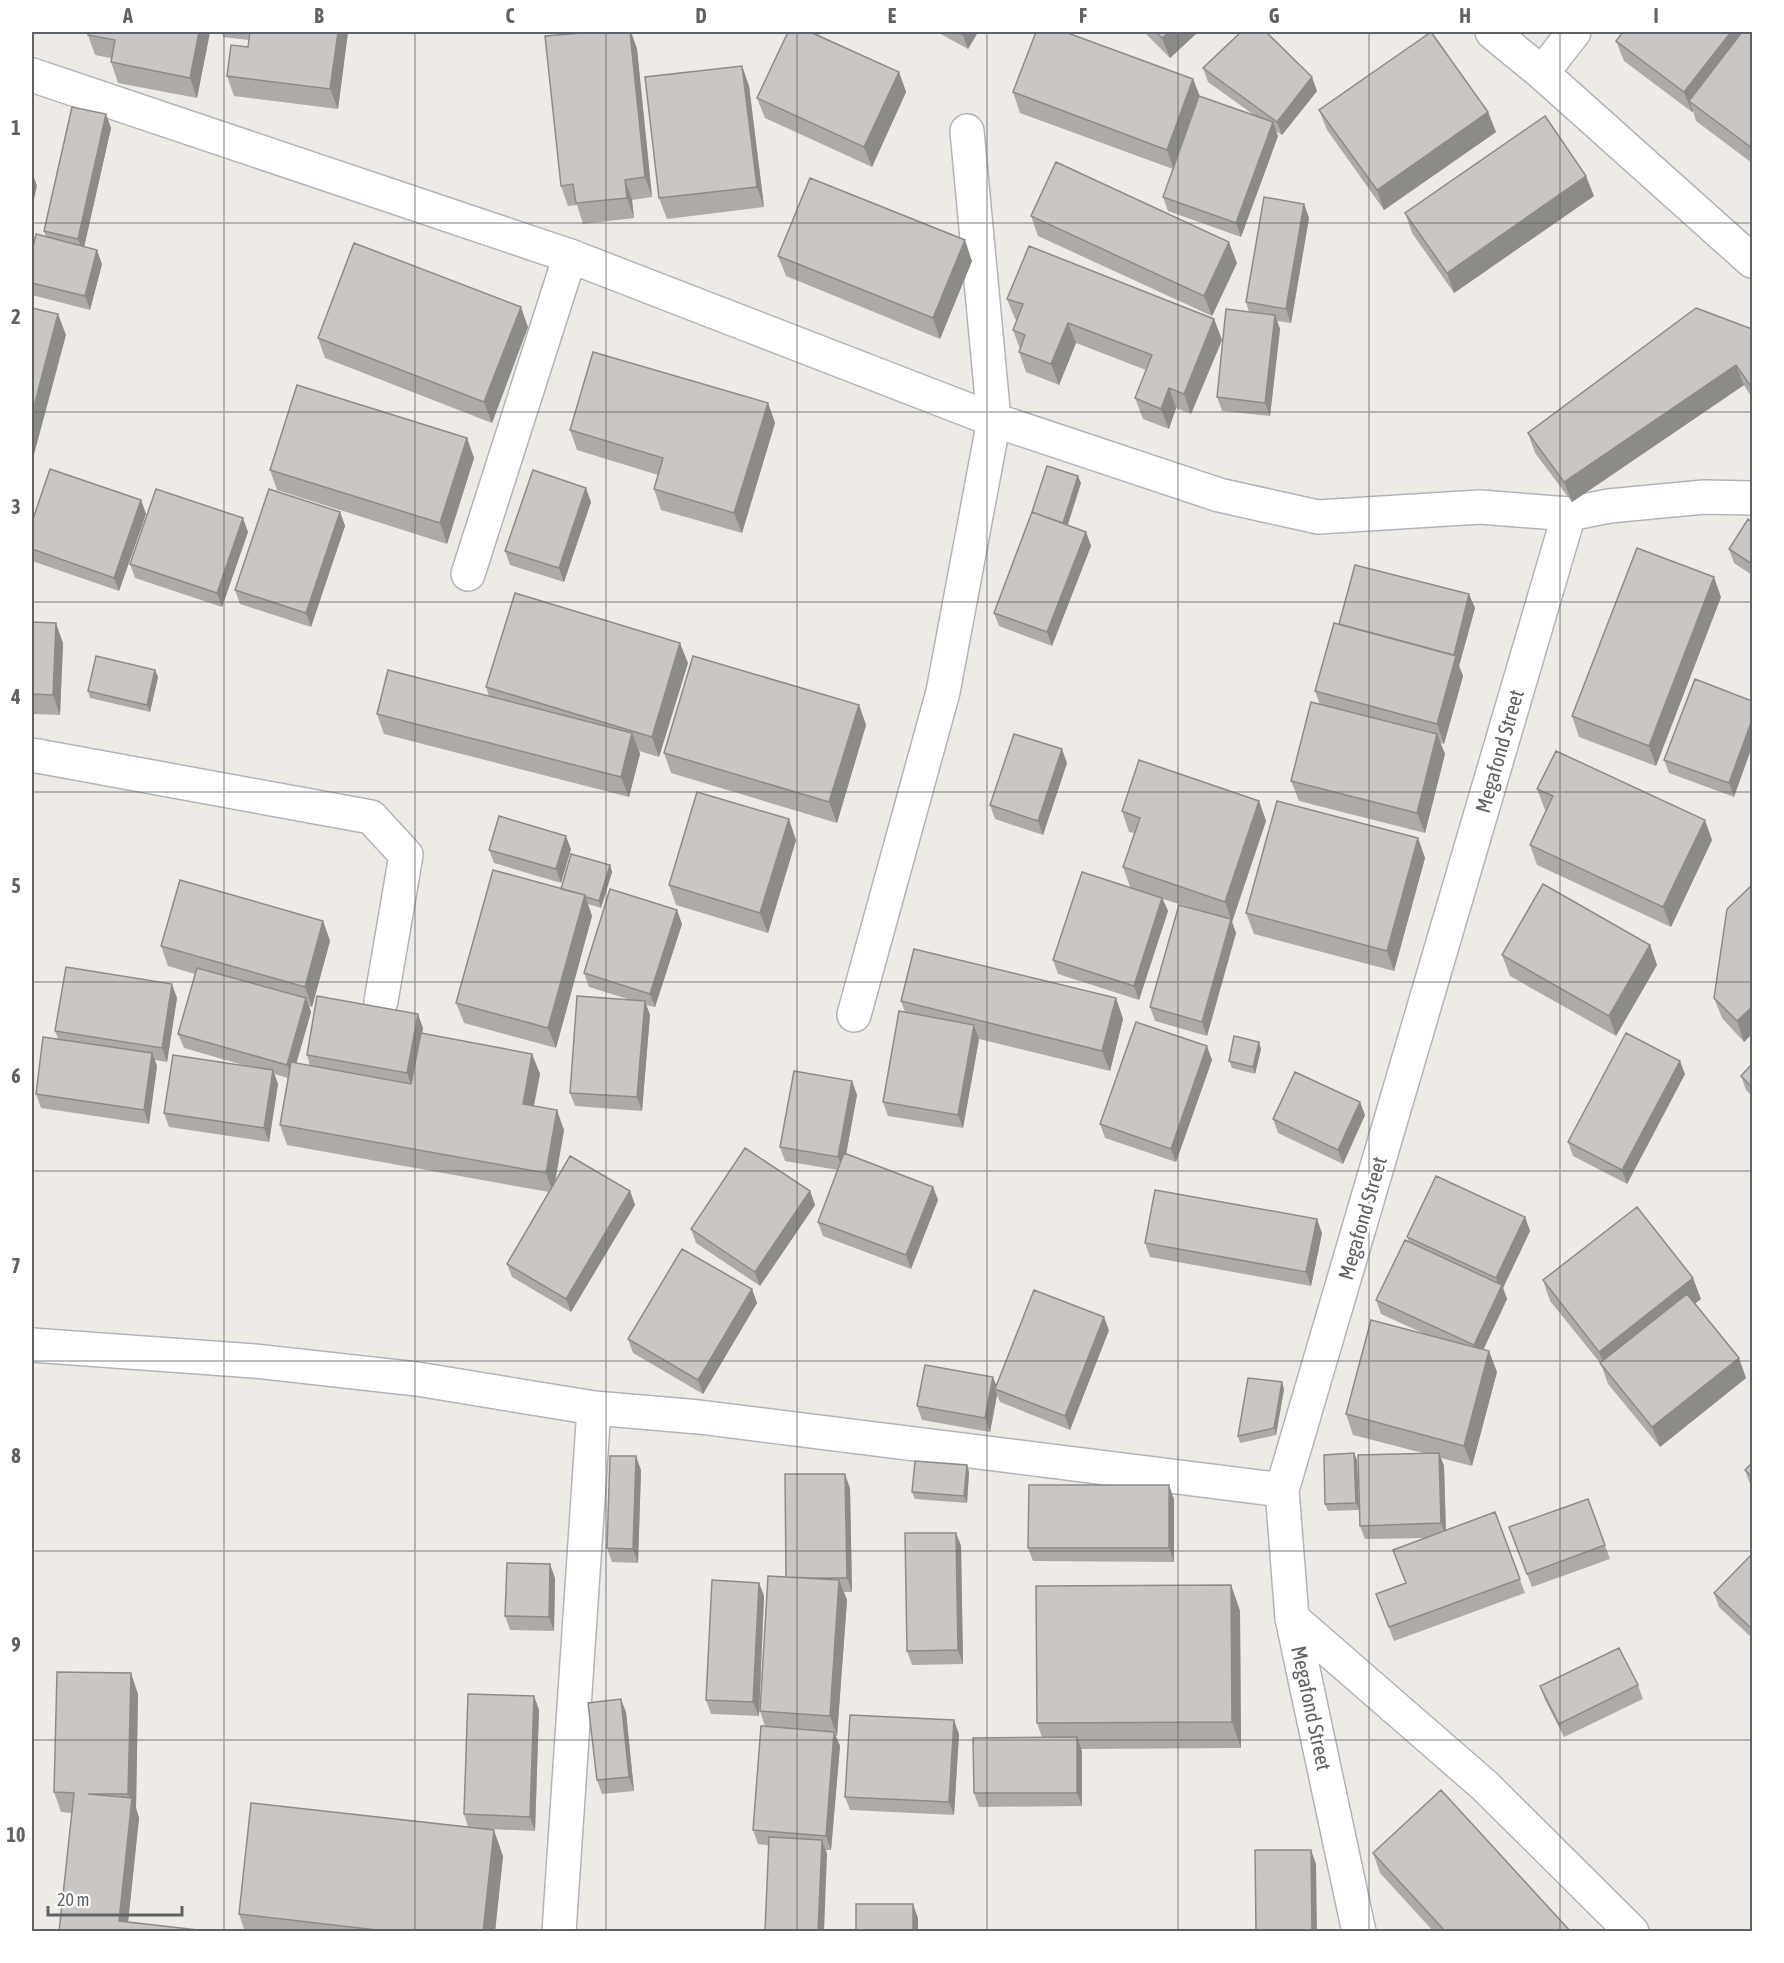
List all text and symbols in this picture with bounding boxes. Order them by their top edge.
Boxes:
text: A [122,4,133,27]
text: B [314,4,324,27]
text: C [506,4,515,27]
text: D [695,4,707,27]
text: E [888,4,897,27]
text: F [1079,4,1087,27]
text: G [1269,4,1280,27]
text: H [1459,4,1471,27]
text: I [1653,4,1659,27]
text: 1 [11,116,21,139]
text: 2 [11,305,21,328]
text: 3 [11,495,21,518]
text: 4 [10,685,21,708]
street label: Megafond Street [1470,687,1528,815]
text: 5 [11,874,21,897]
text: 6 [11,1064,21,1087]
street label: Megafond Street [1333,1154,1391,1282]
text: 7 [11,1254,21,1277]
text: 8 [11,1444,21,1467]
text: 9 [11,1633,21,1656]
street label: Megafond Street [1287,1644,1337,1772]
text: 10 [7,1823,25,1846]
scale bar [48,1879,182,1917]
text: 20 m [57,1889,89,1910]

